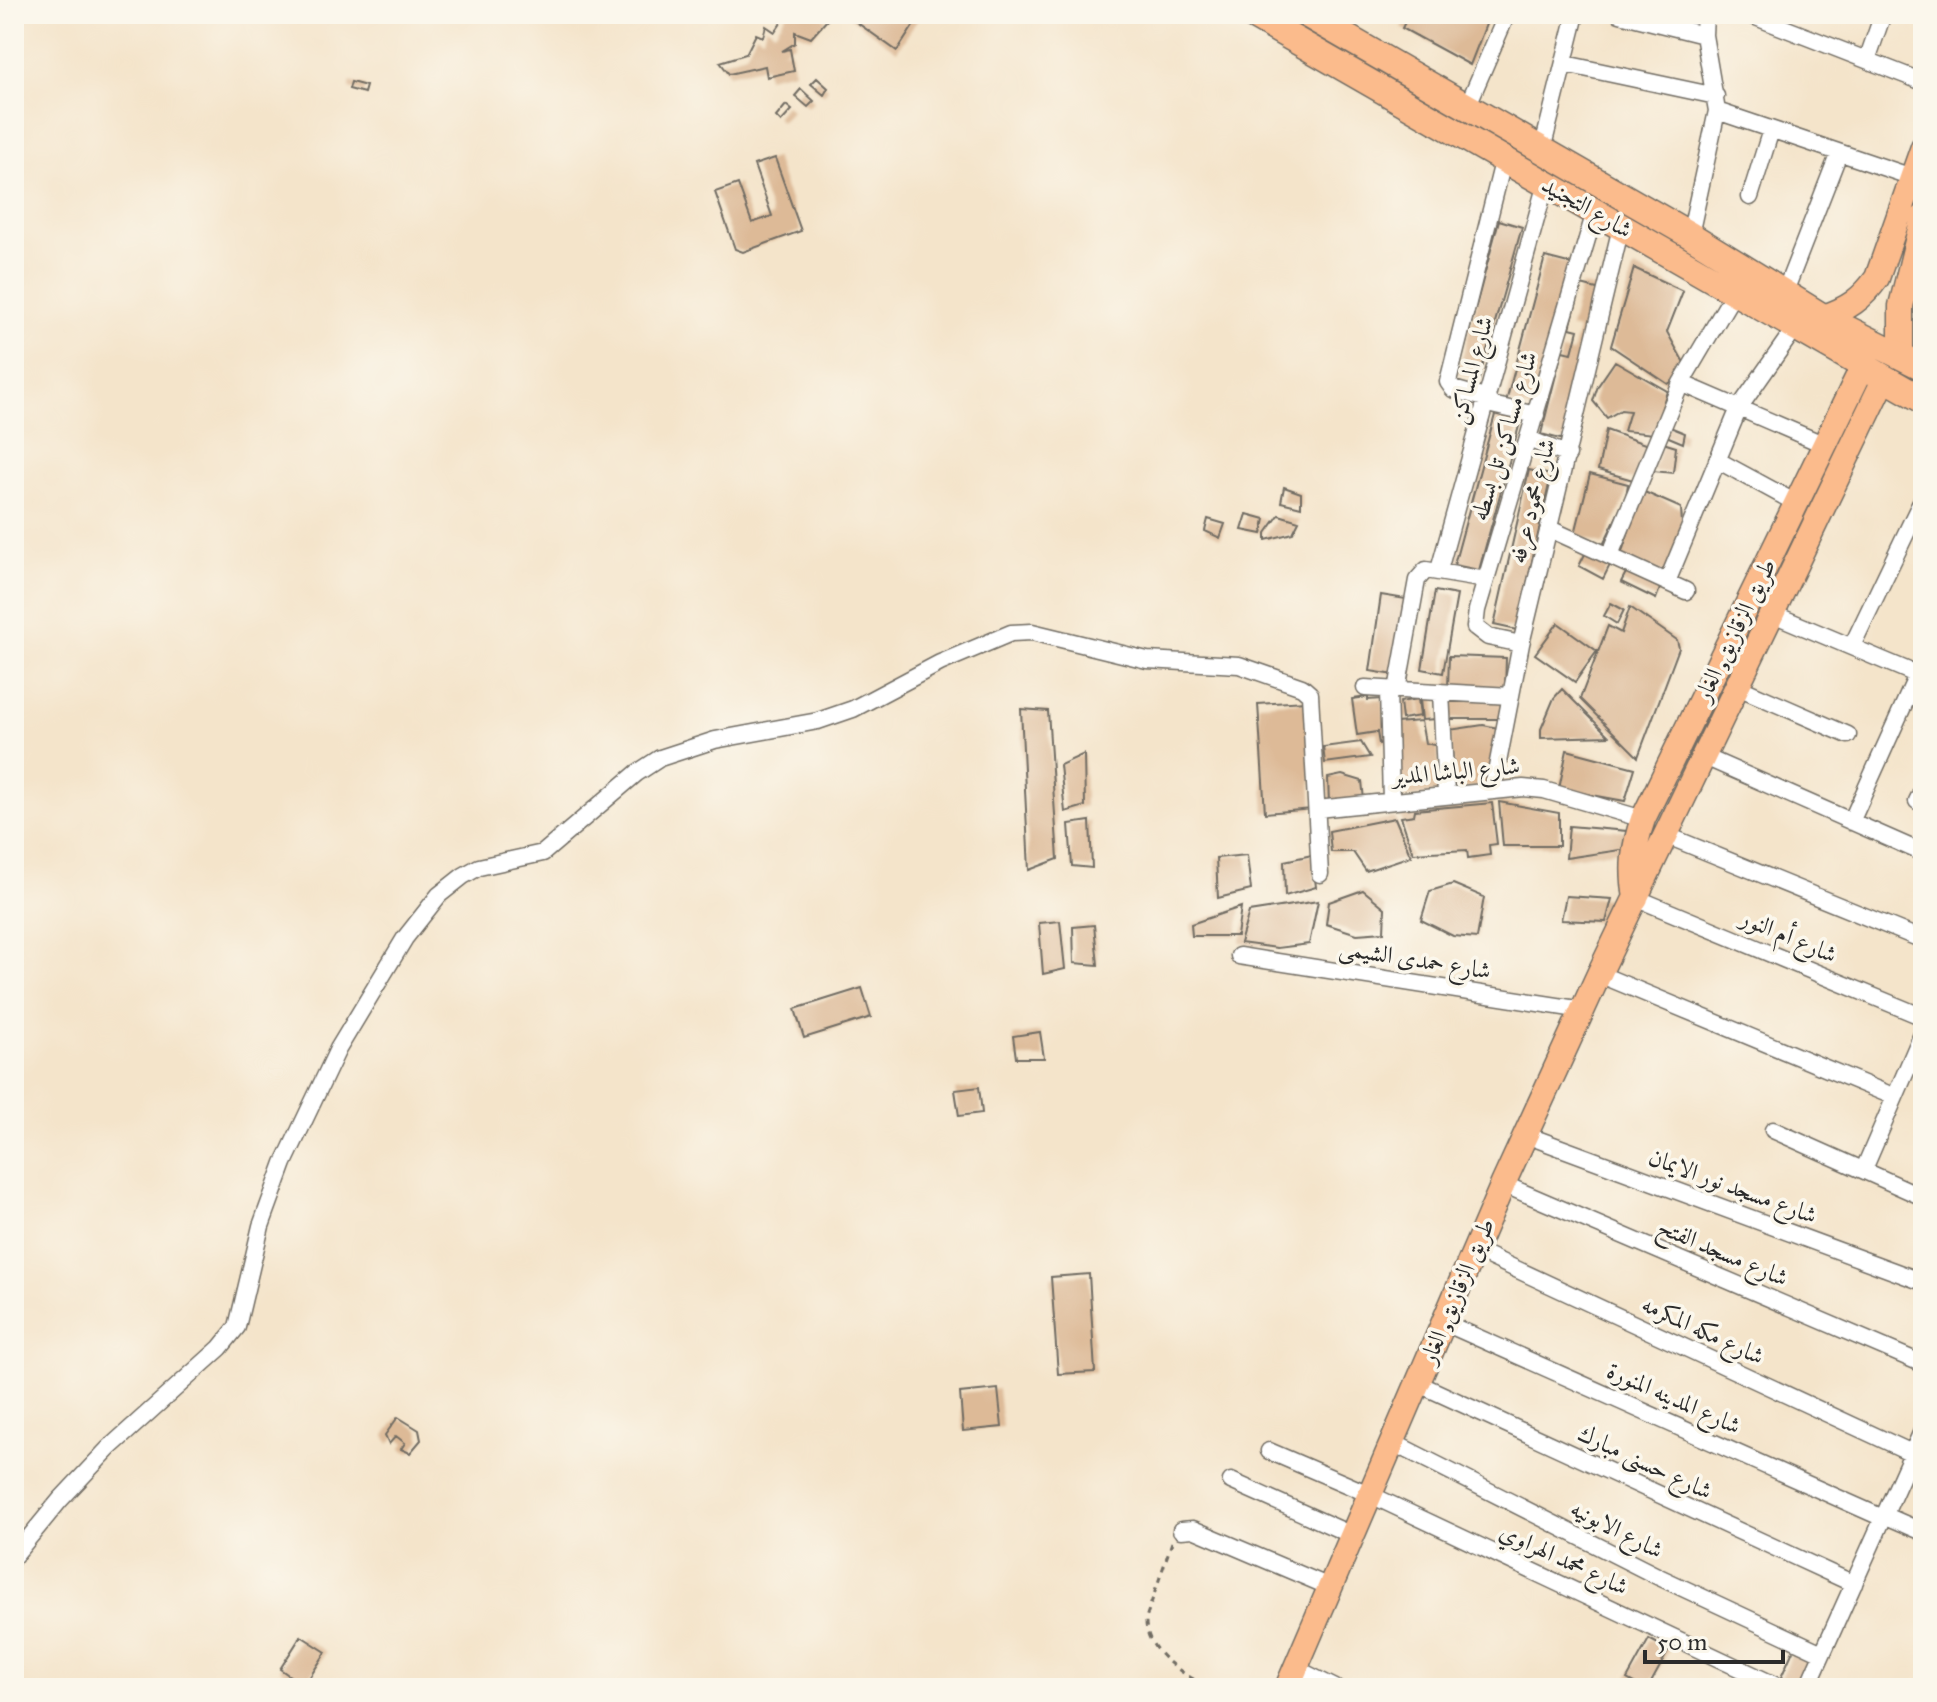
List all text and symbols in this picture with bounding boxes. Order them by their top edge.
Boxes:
street label: شارع التجنيد [1534,169,1638,249]
street label: شارع المساكن [1442,313,1505,428]
street label: شارع مساكن تل بسطه [1464,348,1549,526]
street label: شارع محمود عرفه [1502,435,1567,568]
street label: طريق الزقازيق, الغار [1687,554,1783,708]
street label: شارع الباشا المدير [1388,750,1522,797]
street label: شارع أم النور [1732,900,1842,975]
street label: شارع حمدى الشيمى [1336,932,1493,991]
street label: شارع مسجد نور الايمان [1643,1142,1821,1235]
street label: شارع مسجد الفتح [1651,1211,1793,1298]
street label: طريق الزقازيق, الغار [1412,1214,1501,1370]
street label: شارع مكه المكرمه [1635,1289,1769,1376]
street label: شارع المدينه المنورة [1600,1355,1746,1445]
street label: شارع حسنى مبارك [1571,1418,1717,1511]
street label: شارع الابونيه [1563,1493,1668,1570]
street label: شارع محمد الهراوي [1493,1516,1633,1606]
scale bar [1645,1614,1783,1664]
text: 50 m [1657,1627,1707,1657]

